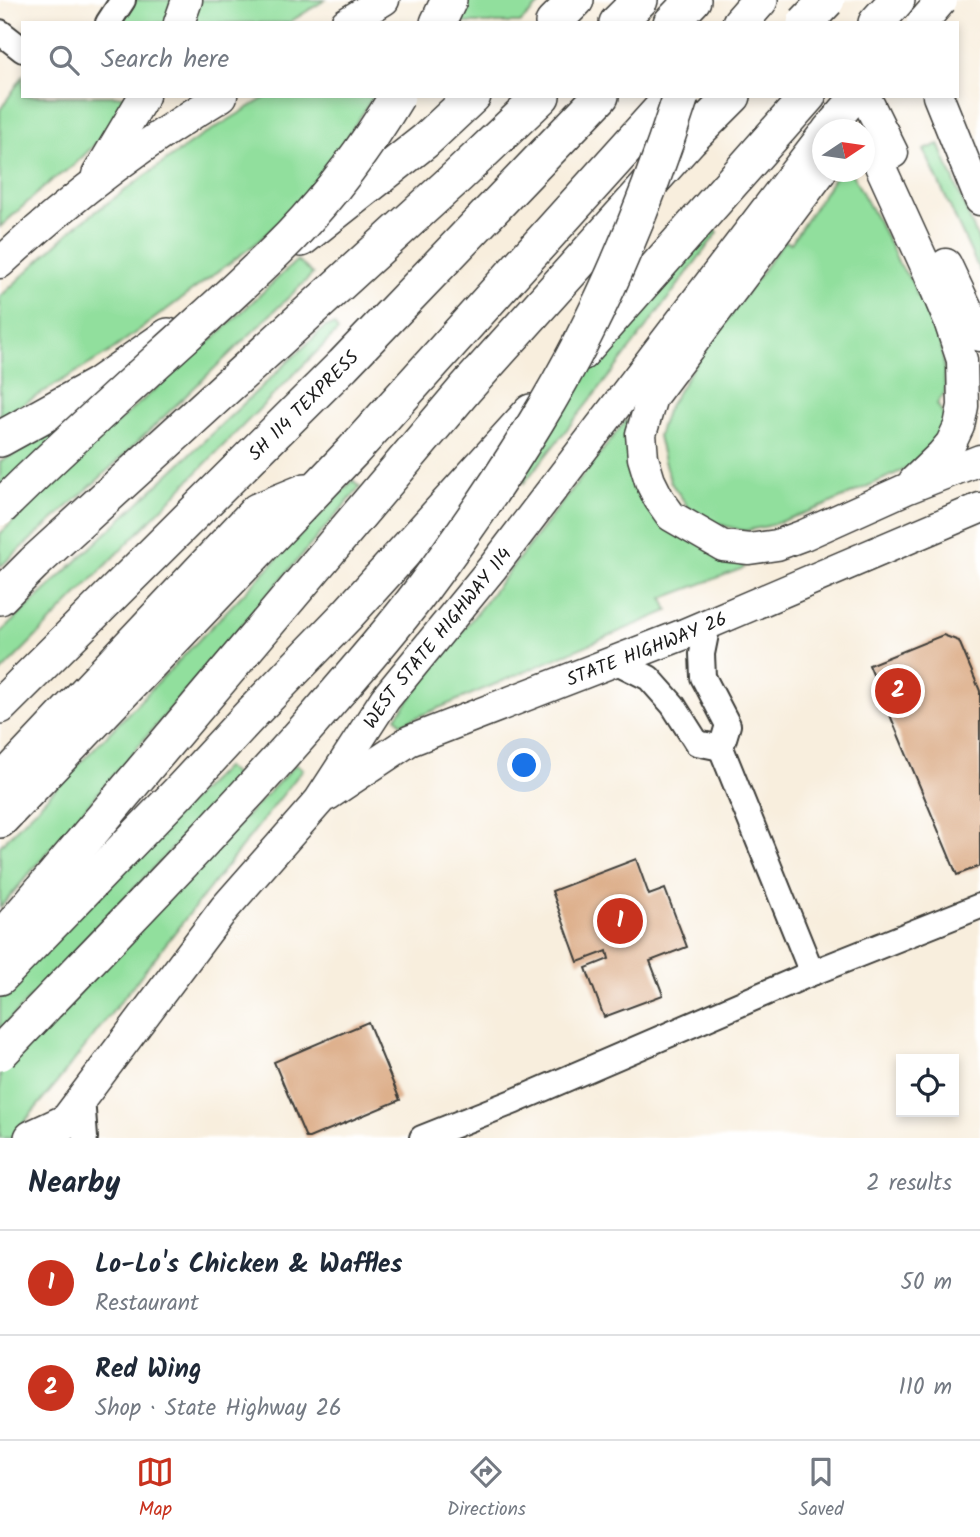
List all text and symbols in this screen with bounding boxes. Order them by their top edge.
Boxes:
search box [21,21,959,98]
text: Search here [101,39,229,81]
icon: search [45,41,83,79]
north arrow [812,119,875,182]
street label: SH 114 TEXPRESS [242,344,367,469]
street label: WEST STATE HIGHWAY 114 [357,541,520,735]
street label: STATE HIGHWAY 26 [562,605,732,696]
pin: 2 [875,665,921,717]
your location [507,748,541,782]
pin: 1 [597,895,643,947]
map controls [896,1054,959,1117]
button: locate [896,1054,959,1117]
text: Nearby [28,1160,120,1208]
text: 2 results [866,1166,952,1202]
text: Lo-Lo's Chicken & Waffles [95,1244,403,1286]
text: 1 [48,1265,54,1301]
text: 50 m [901,1265,952,1301]
text: Restaurant [95,1286,199,1322]
text: Red Wing [95,1349,201,1391]
text: 2 [44,1370,58,1406]
text: 110 m [899,1370,952,1406]
text: Shop · State Highway 26 [95,1391,342,1427]
tab: Map [136,1453,174,1525]
tab: Directions [447,1453,526,1525]
tab: Saved [799,1453,844,1525]

